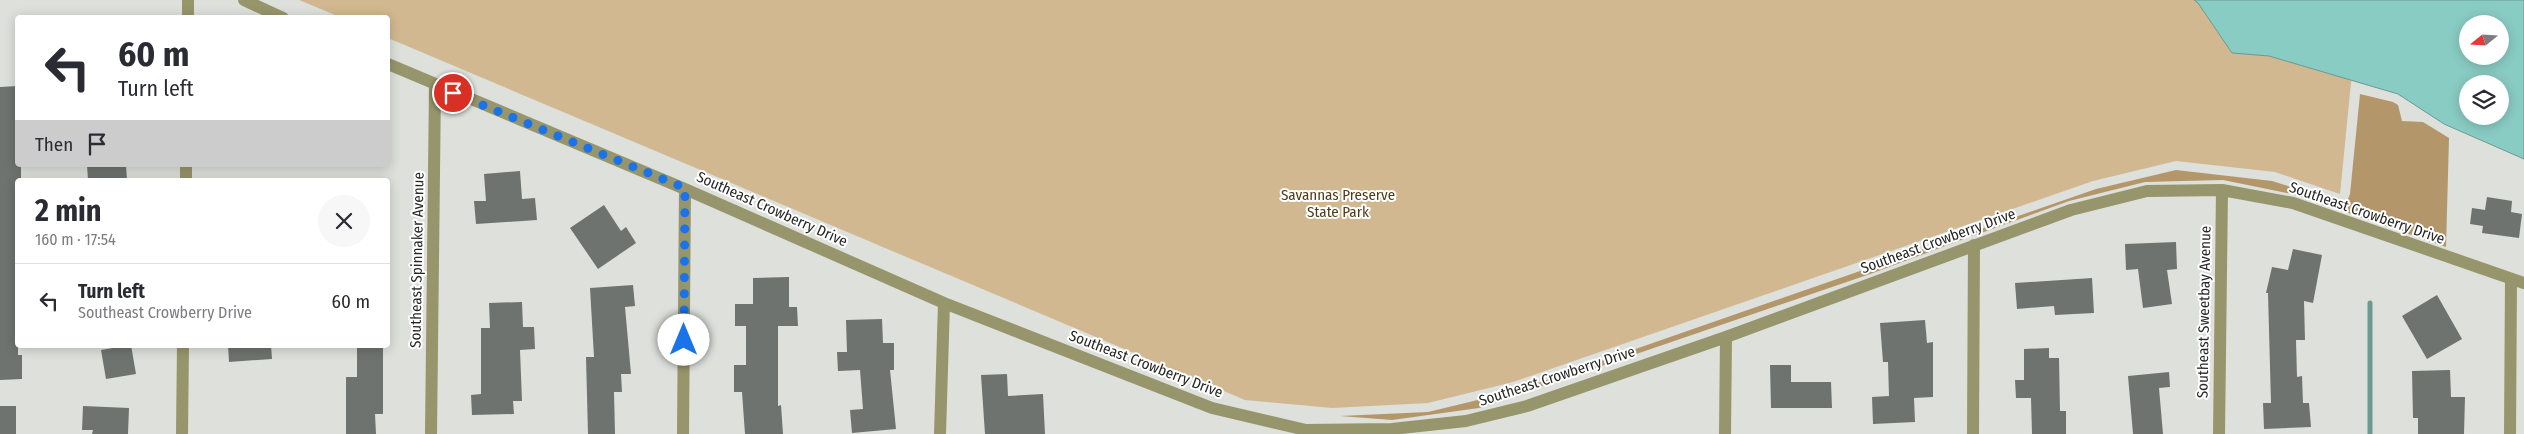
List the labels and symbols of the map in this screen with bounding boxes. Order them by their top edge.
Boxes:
north arrow [2459,15,2509,65]
pin [432,72,474,114]
street label: Southeast Crowberry Drive [694,168,850,250]
street label: Southeast Spinnaker Avenue [406,172,428,348]
street label: Southeast Crowberry Drive [2287,178,2447,248]
park label: Savannas Preserve State Park [1281,186,1395,221]
street label: Southeast Crowberry Drive [1858,205,2018,277]
street label: Southeast Sweetbay Avenue [2193,226,2215,398]
position arrow [657,313,709,365]
street label: Southeast Crowberry Drive [1067,326,1225,402]
street label: Southeast Crowberry Drive [1477,342,1637,410]

